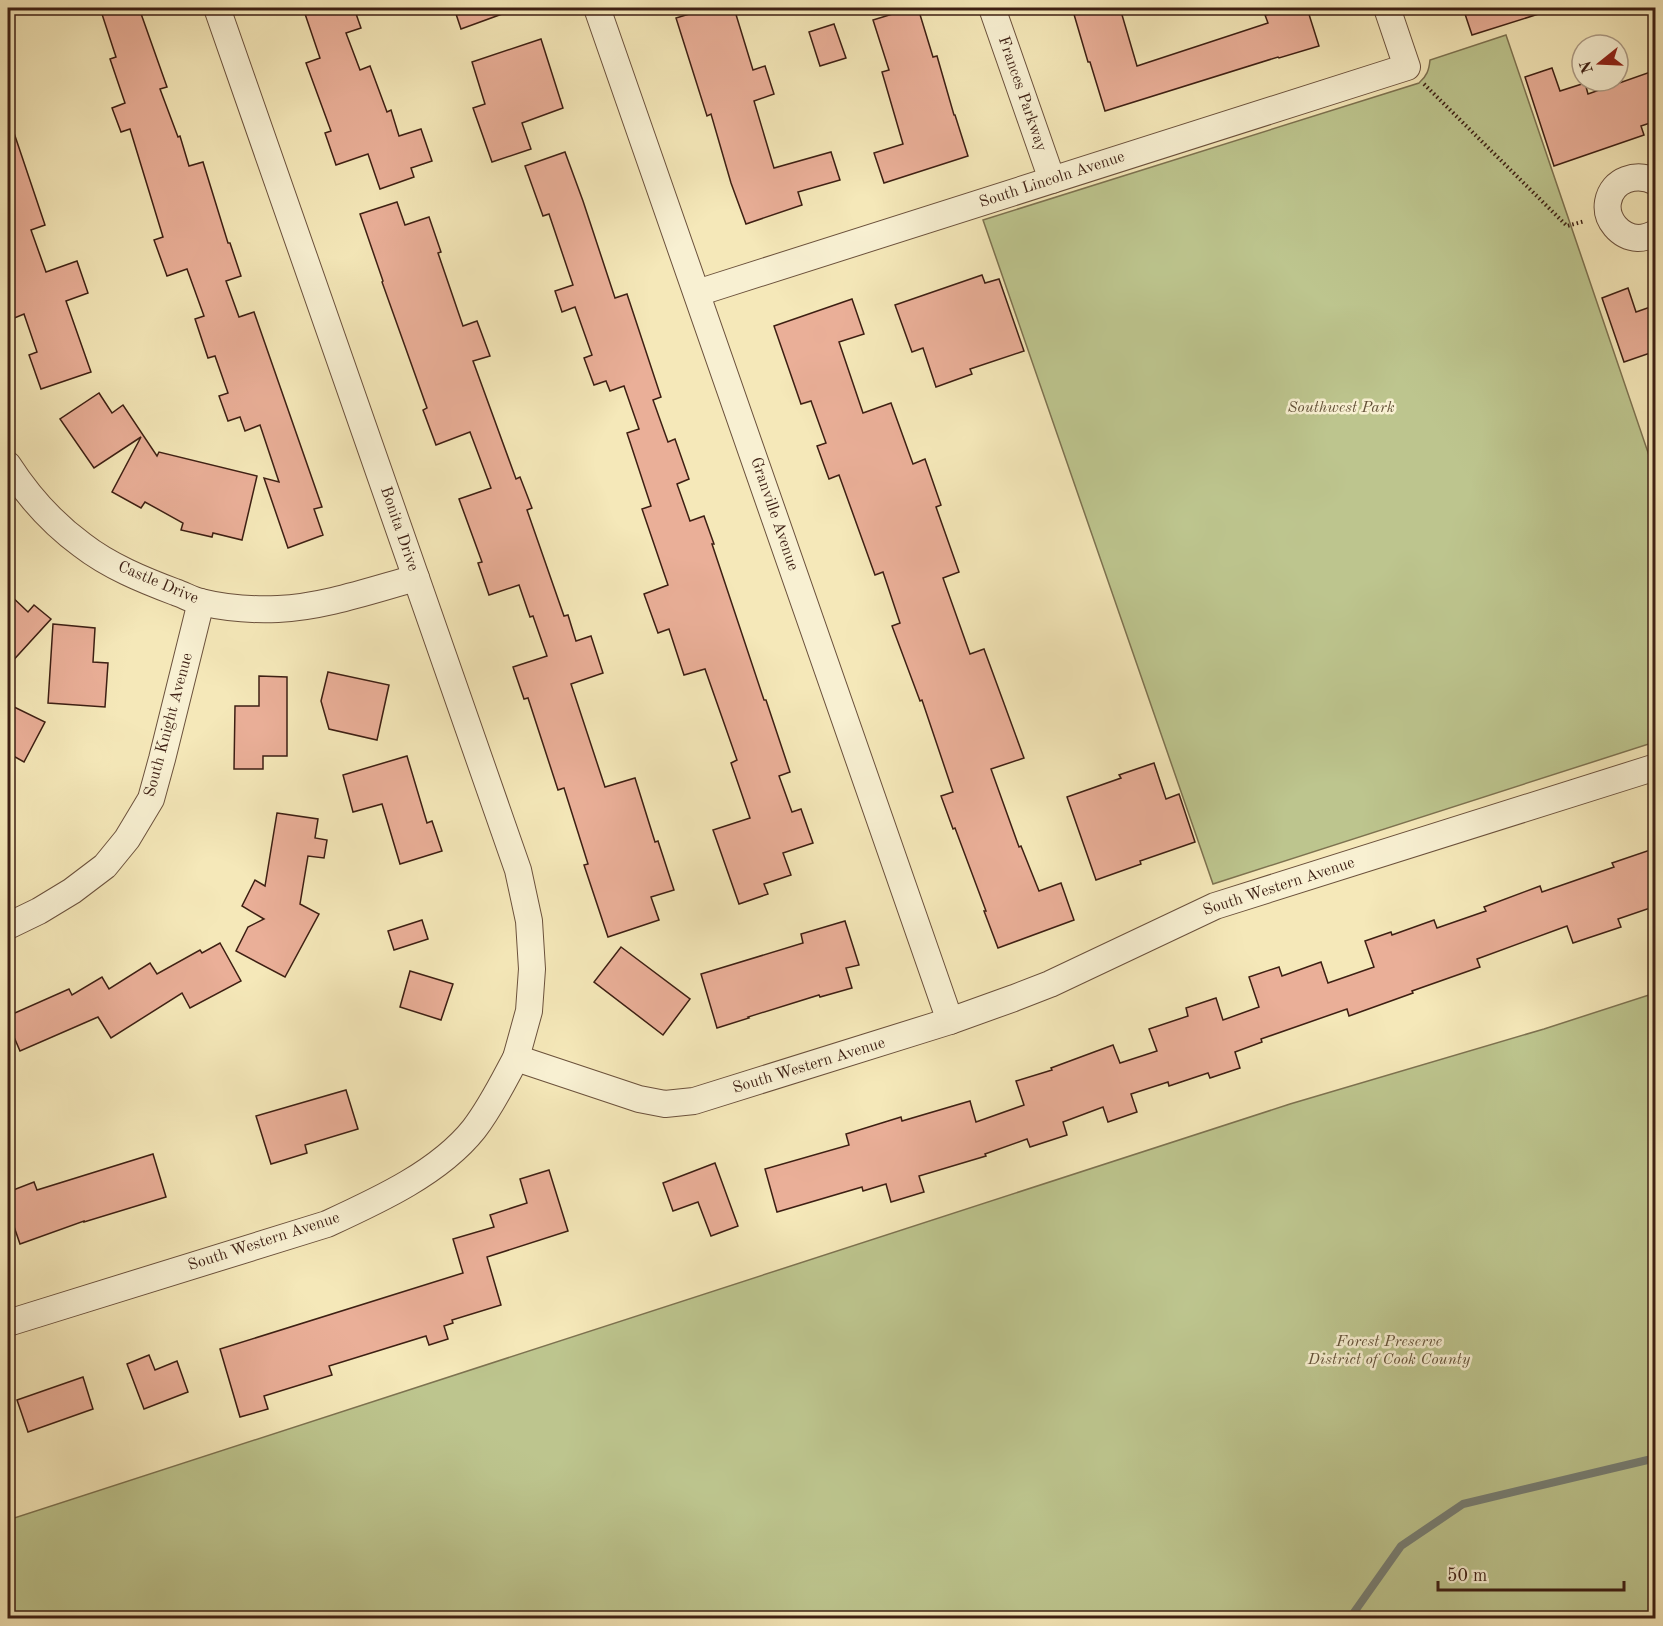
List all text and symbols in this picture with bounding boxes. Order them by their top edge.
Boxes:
north arrow [1570,33,1630,93]
street label: Frances Parkway [995,34,1049,154]
text: N [1578,58,1597,75]
street label: South Lincoln Avenue [977,149,1127,211]
park label: Southwest Park [1287,400,1395,416]
street label: Granville Avenue [747,455,801,573]
street label: Bonita Drive [377,485,421,573]
street label: Castle Drive [115,559,201,607]
street label: South Knight Avenue [142,651,196,799]
street label: South Western Avenue [1201,855,1357,919]
street label: South Western Avenue [731,1035,887,1097]
street label: South Western Avenue [186,1210,342,1274]
park label: Forest Preserve District of Cook County [1307,1334,1471,1368]
scale bar [1438,1554,1624,1592]
text: 50 m [1447,1567,1487,1585]

